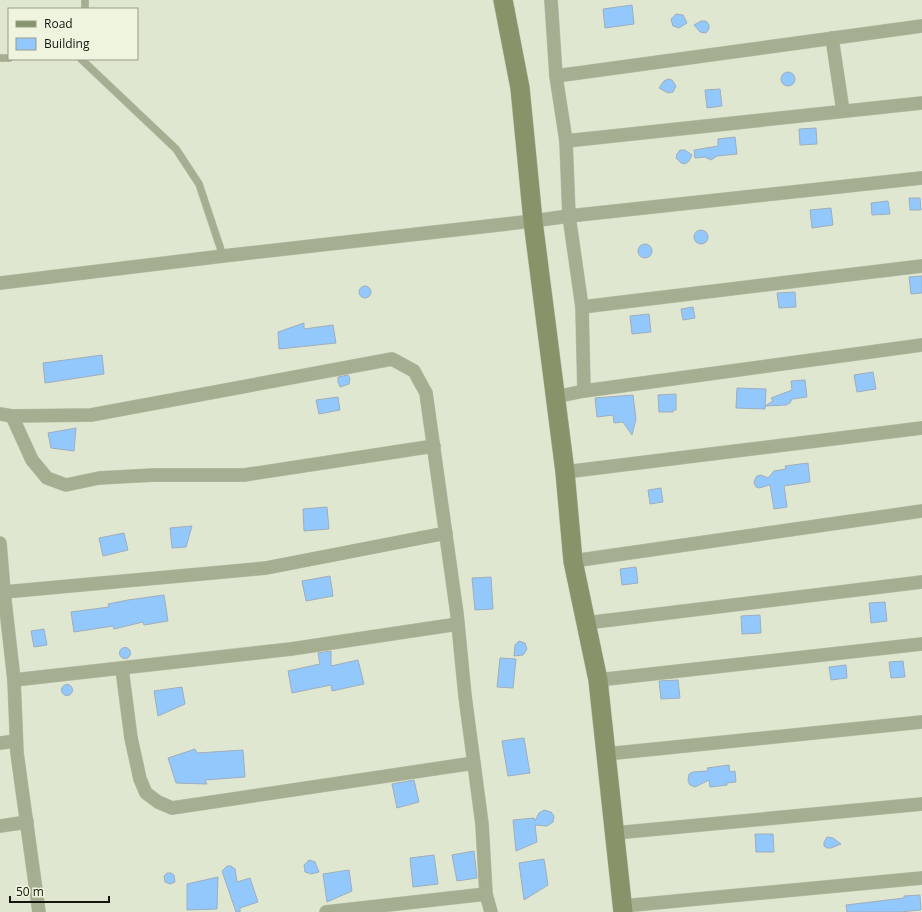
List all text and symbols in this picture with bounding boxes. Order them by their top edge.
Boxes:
legend [8,8,138,60]
text: Road [44,15,73,32]
text: Building [44,35,90,52]
scale bar [10,878,109,904]
text: 50 m [16,883,44,900]

